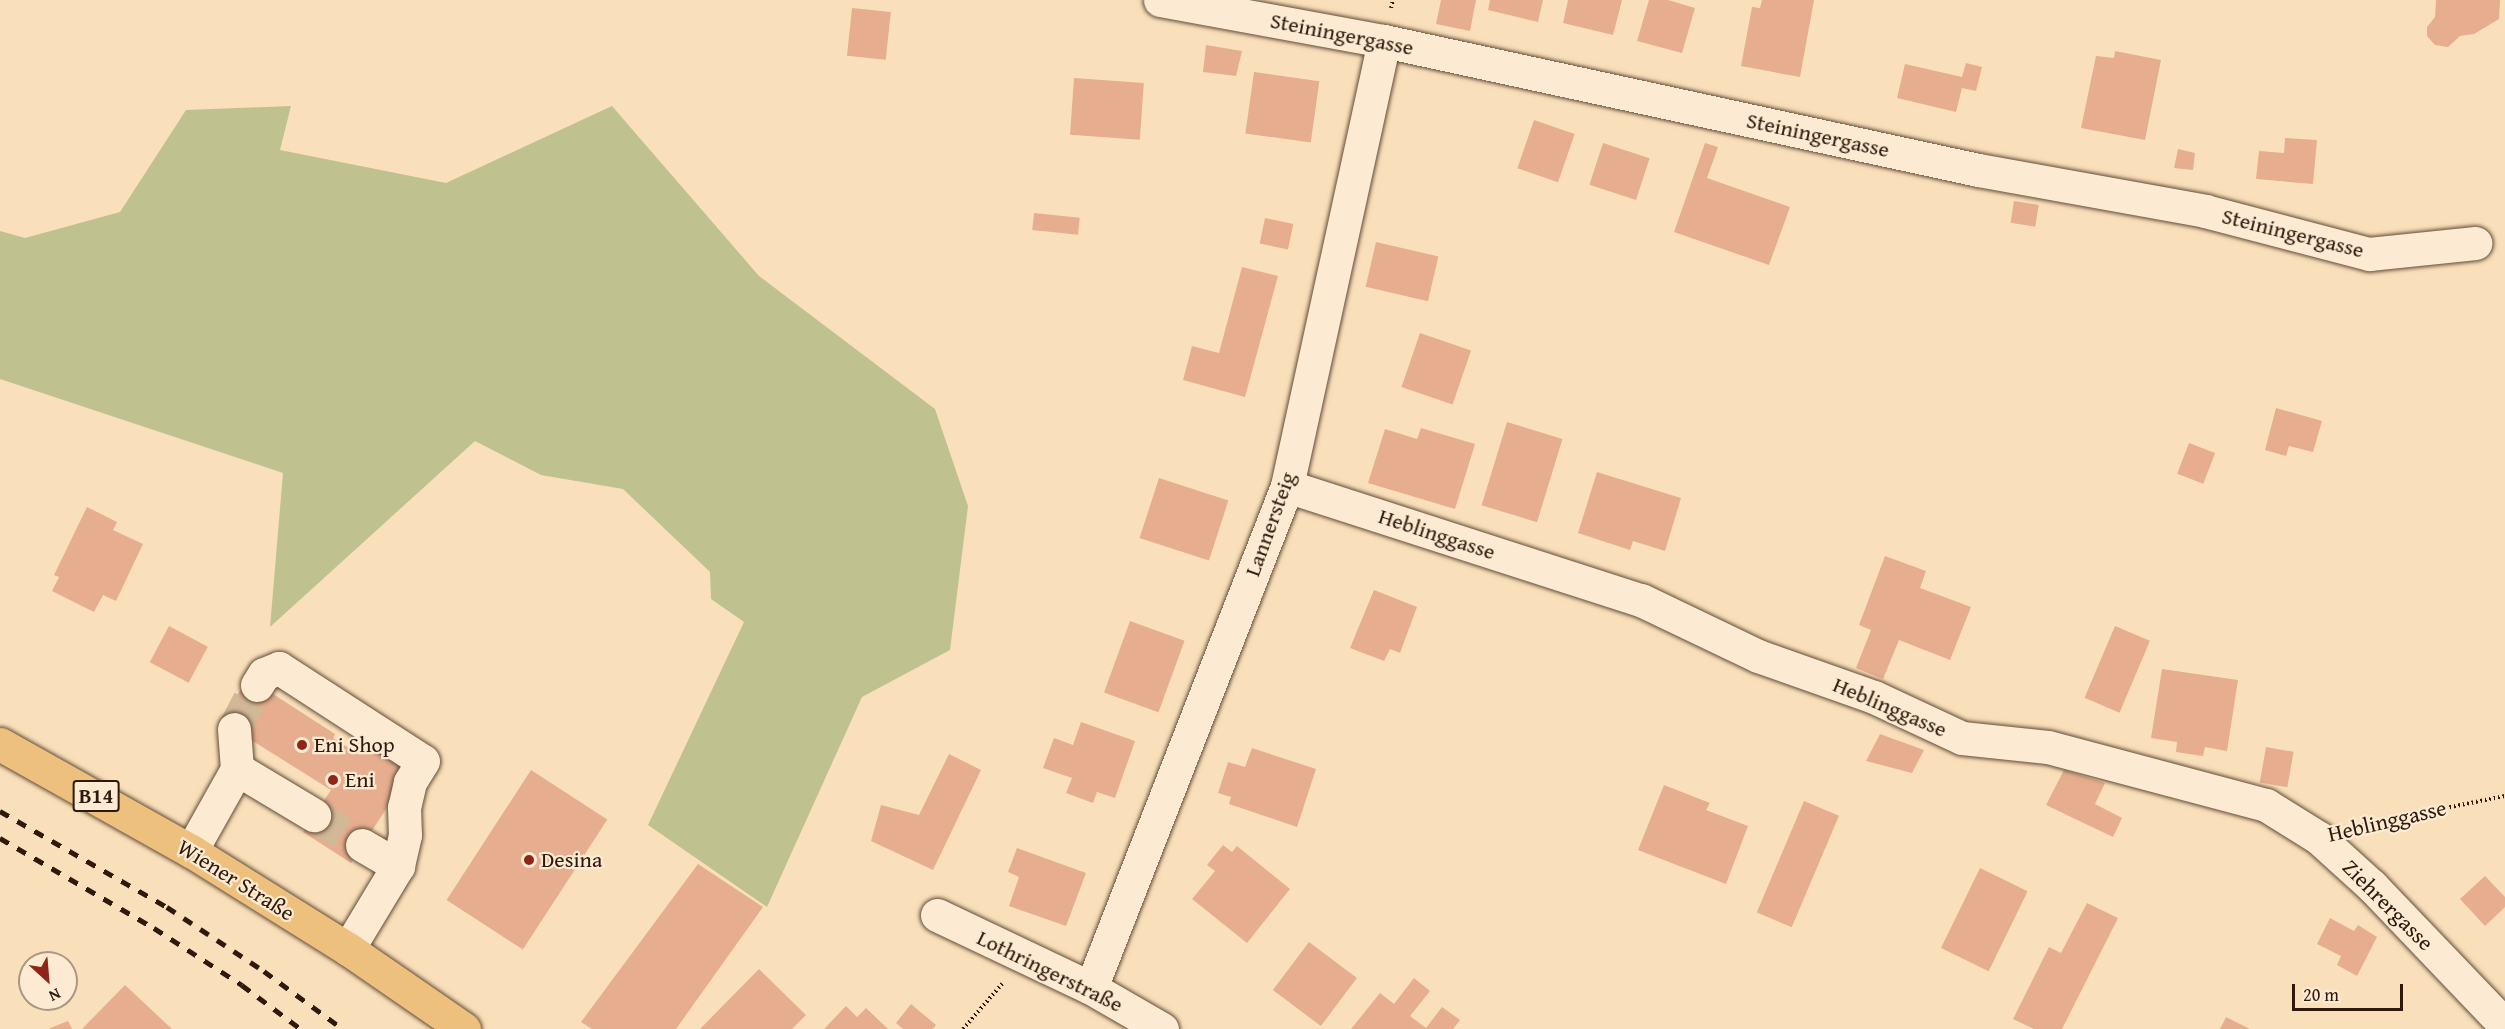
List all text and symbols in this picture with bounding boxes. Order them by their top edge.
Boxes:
street label: Steiningergasse [1268,7,1416,61]
street label: Steiningergasse [1744,107,1892,163]
street label: Steiningergasse [2219,203,2367,263]
street label: Lannersteig [1239,468,1301,580]
street label: Heblinggasse [1375,503,1499,565]
street label: Heblinggasse [1829,671,1951,743]
place label: Eni Shop [314,732,395,758]
marker: Eni Shop [295,738,309,752]
place label: Eni [345,767,375,793]
marker: Eni [326,773,340,787]
road number: B14 [72,778,120,814]
street label: Heblinggasse [2325,795,2449,847]
street label: Wiener Straße [173,834,299,926]
place label: Desina [541,847,602,873]
marker: Desina [522,853,536,867]
street label: Ziehrergasse [2337,854,2439,956]
street label: Lothringerstraße [973,924,1127,1018]
north arrow [18,951,78,1011]
scale bar [2295,972,2406,1010]
text: 20 m [2303,981,2339,1008]
text: N [45,982,65,1009]

